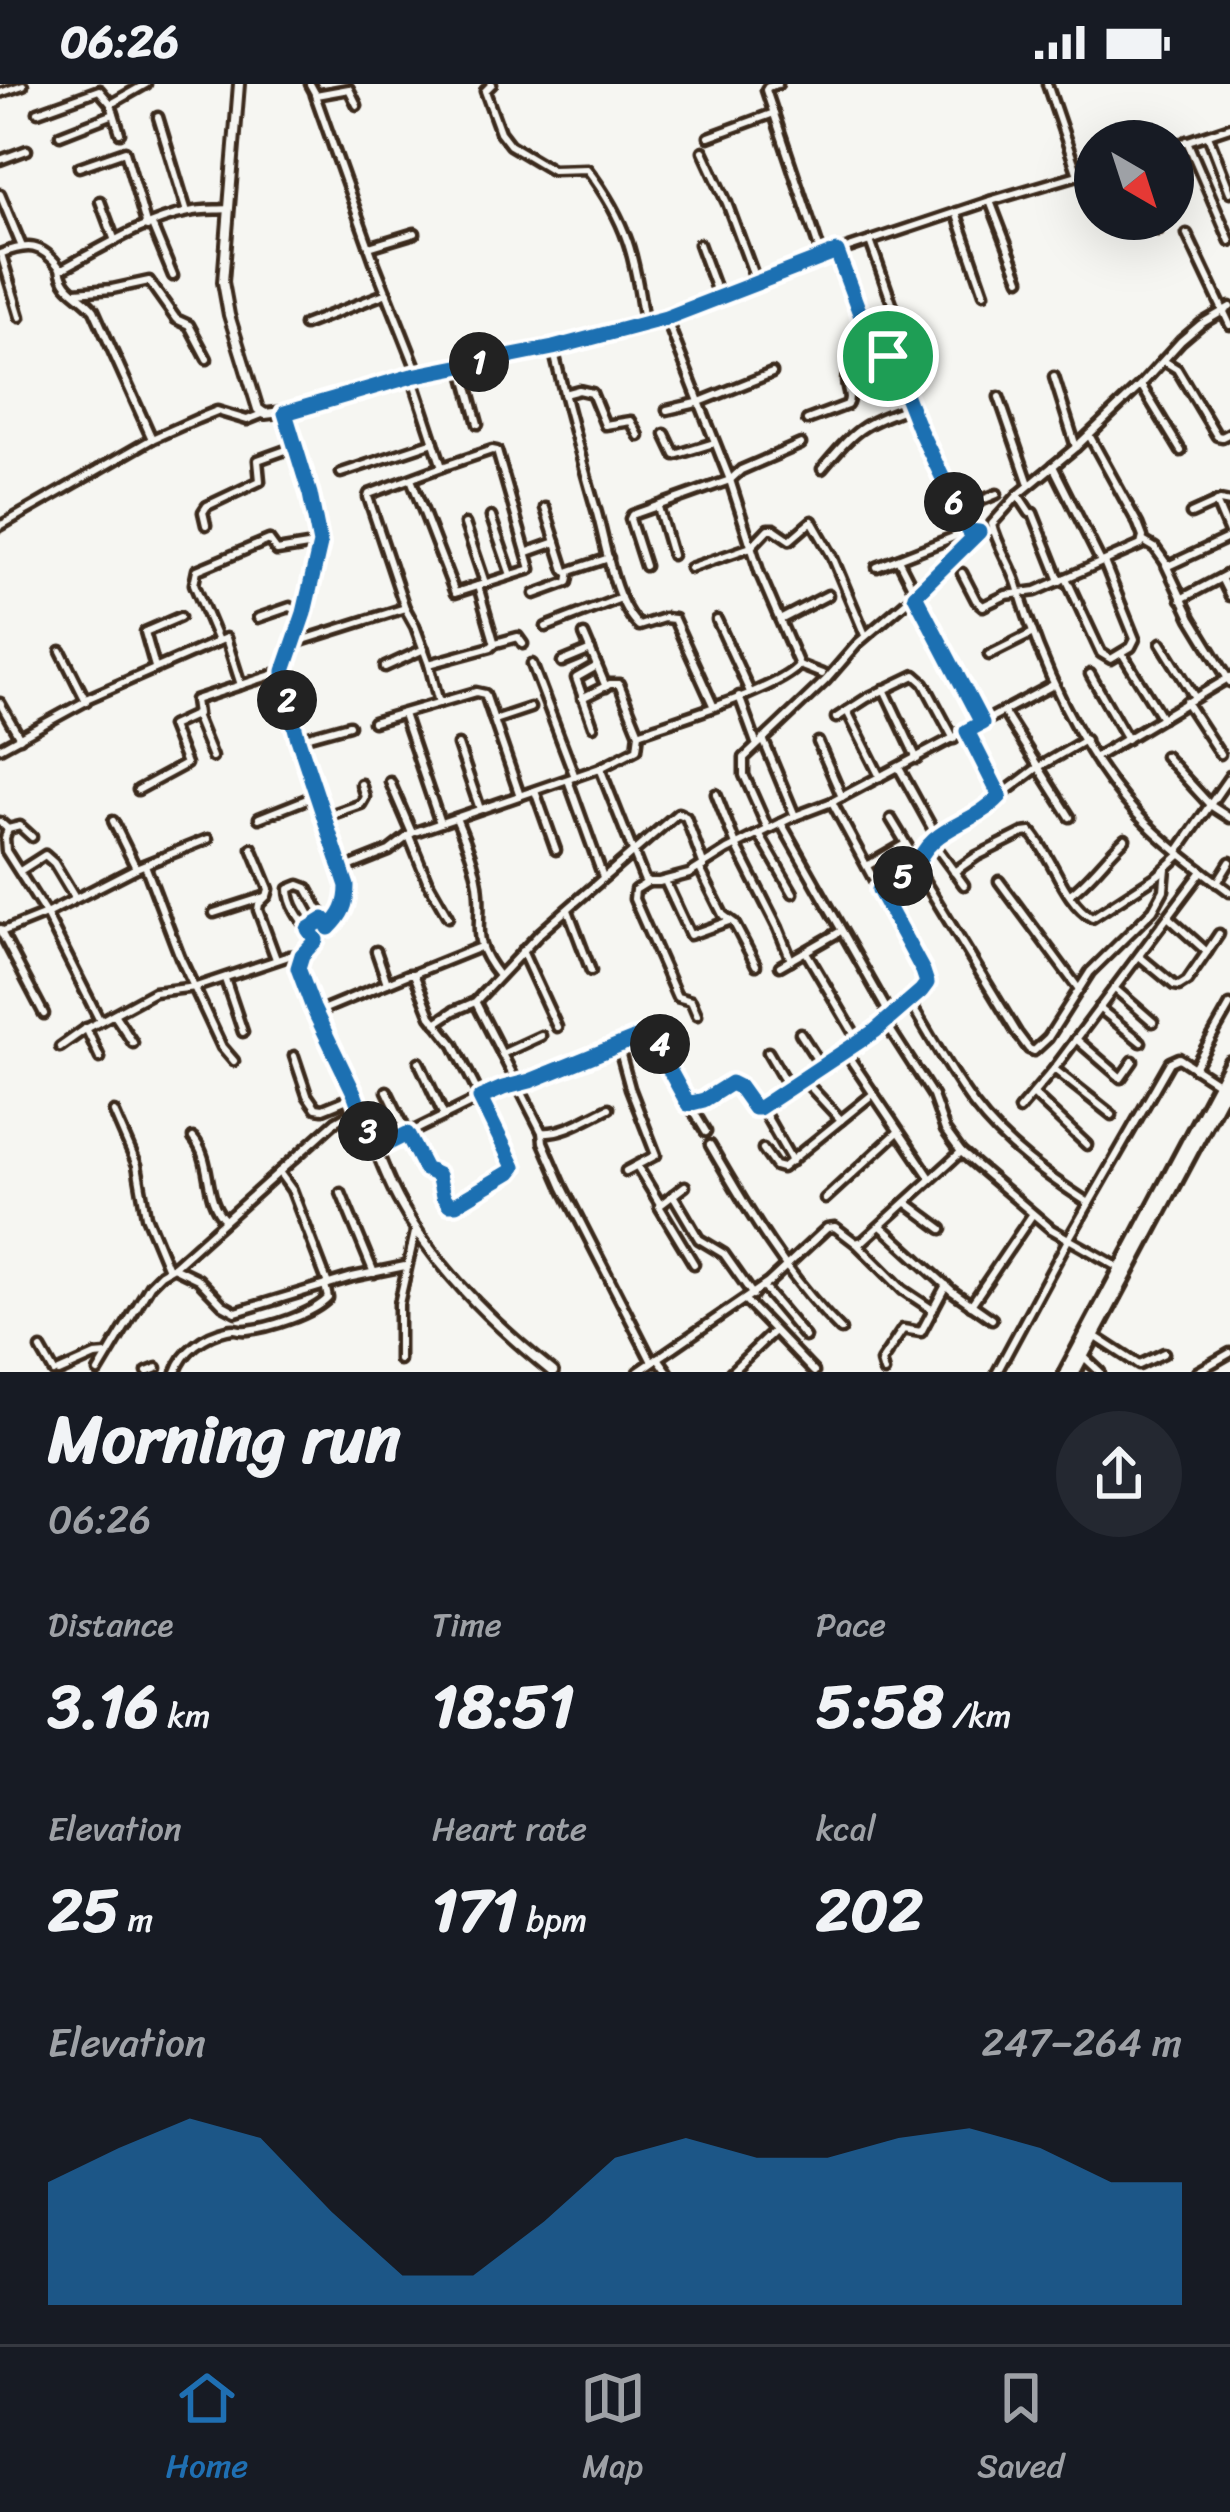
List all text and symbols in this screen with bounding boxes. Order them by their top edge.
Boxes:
text: 06:26 [60,2,179,82]
north arrow [1074,120,1194,240]
map controls [1074,120,1194,240]
pin [837,305,939,407]
icon: arrive [855,323,921,389]
pin: 1 [449,332,509,392]
text: 1 [472,333,486,391]
pin: 6 [924,472,984,532]
text: 6 [945,473,963,531]
pin: 2 [257,670,317,730]
text: 2 [277,671,297,729]
pin: 5 [873,846,933,906]
text: 5 [893,847,913,905]
pin: 4 [630,1014,690,1074]
text: 4 [650,1015,670,1073]
pin: 3 [338,1101,398,1161]
text: 3 [359,1102,377,1160]
text: Morning run [48,1381,401,1498]
button: share [1056,1411,1182,1537]
text: 06:26 [48,1485,151,1554]
text: Distance [48,1596,173,1654]
text: Time [432,1596,502,1654]
text: Pace [816,1596,886,1654]
text: 3.16 [48,1654,159,1760]
text: 18:51 [432,1654,574,1760]
text: 5:58 [816,1654,944,1760]
text: km [159,1687,210,1745]
text: /km [944,1687,1011,1745]
text: Elevation [48,1800,182,1858]
text: Heart rate [432,1800,587,1858]
text: kcal [816,1800,876,1858]
text: 25 [48,1858,119,1964]
text: 171 [432,1858,518,1964]
text: 202 [816,1858,923,1964]
text: m [119,1891,153,1949]
text: bpm [518,1891,587,1949]
text: Elevation [48,2008,206,2077]
text: 247–264 m [982,2008,1182,2077]
tab: Home [166,2365,248,2495]
tab: Map [580,2365,646,2495]
tab: Saved [977,2365,1064,2495]

